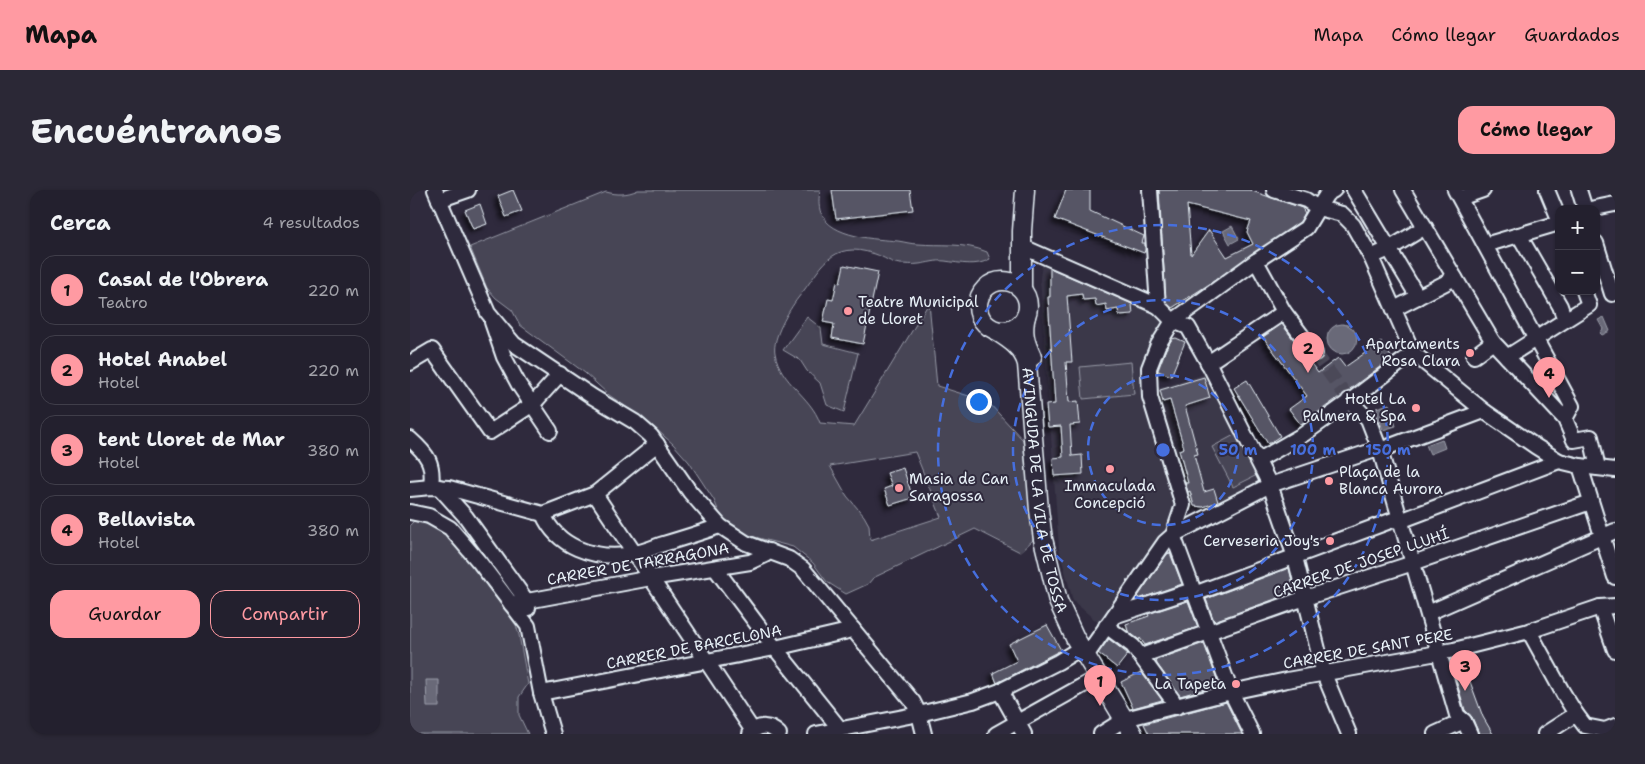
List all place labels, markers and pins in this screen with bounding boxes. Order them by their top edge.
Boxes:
place label: Teatre Municipal de Lloret [858,292,979,329]
marker: Teatre Municipal de Lloret [842,305,854,317]
pin: 2 [1292,332,1324,373]
place label: Apartaments Rosa Clara [1365,334,1461,371]
marker: Apartaments Rosa Clara [1464,347,1476,359]
pin: 4 [1533,357,1565,398]
place label: Hotel La Palmera & Spa [1302,389,1407,426]
marker: Hotel La Palmera & Spa [1410,402,1422,414]
centre of rings [1154,441,1172,459]
place label: Plaça de la Blanca Aurora [1339,462,1444,499]
marker: Immaculada Concepció [1104,463,1116,475]
place label: Masia de Can Saragossa [909,469,1009,506]
marker: Plaça de la Blanca Aurora [1323,475,1335,487]
place label: Immaculada Concepció [1064,476,1156,513]
marker: Masia de Can Saragossa [893,482,905,494]
place label: Cerveseria Joy's [1203,531,1320,551]
marker: Cerveseria Joy's [1324,535,1336,547]
pin: 3 [1449,650,1481,691]
pin: 1 [1084,665,1116,706]
place label: La Tapeta [1155,674,1227,694]
marker: La Tapeta [1230,678,1242,690]

